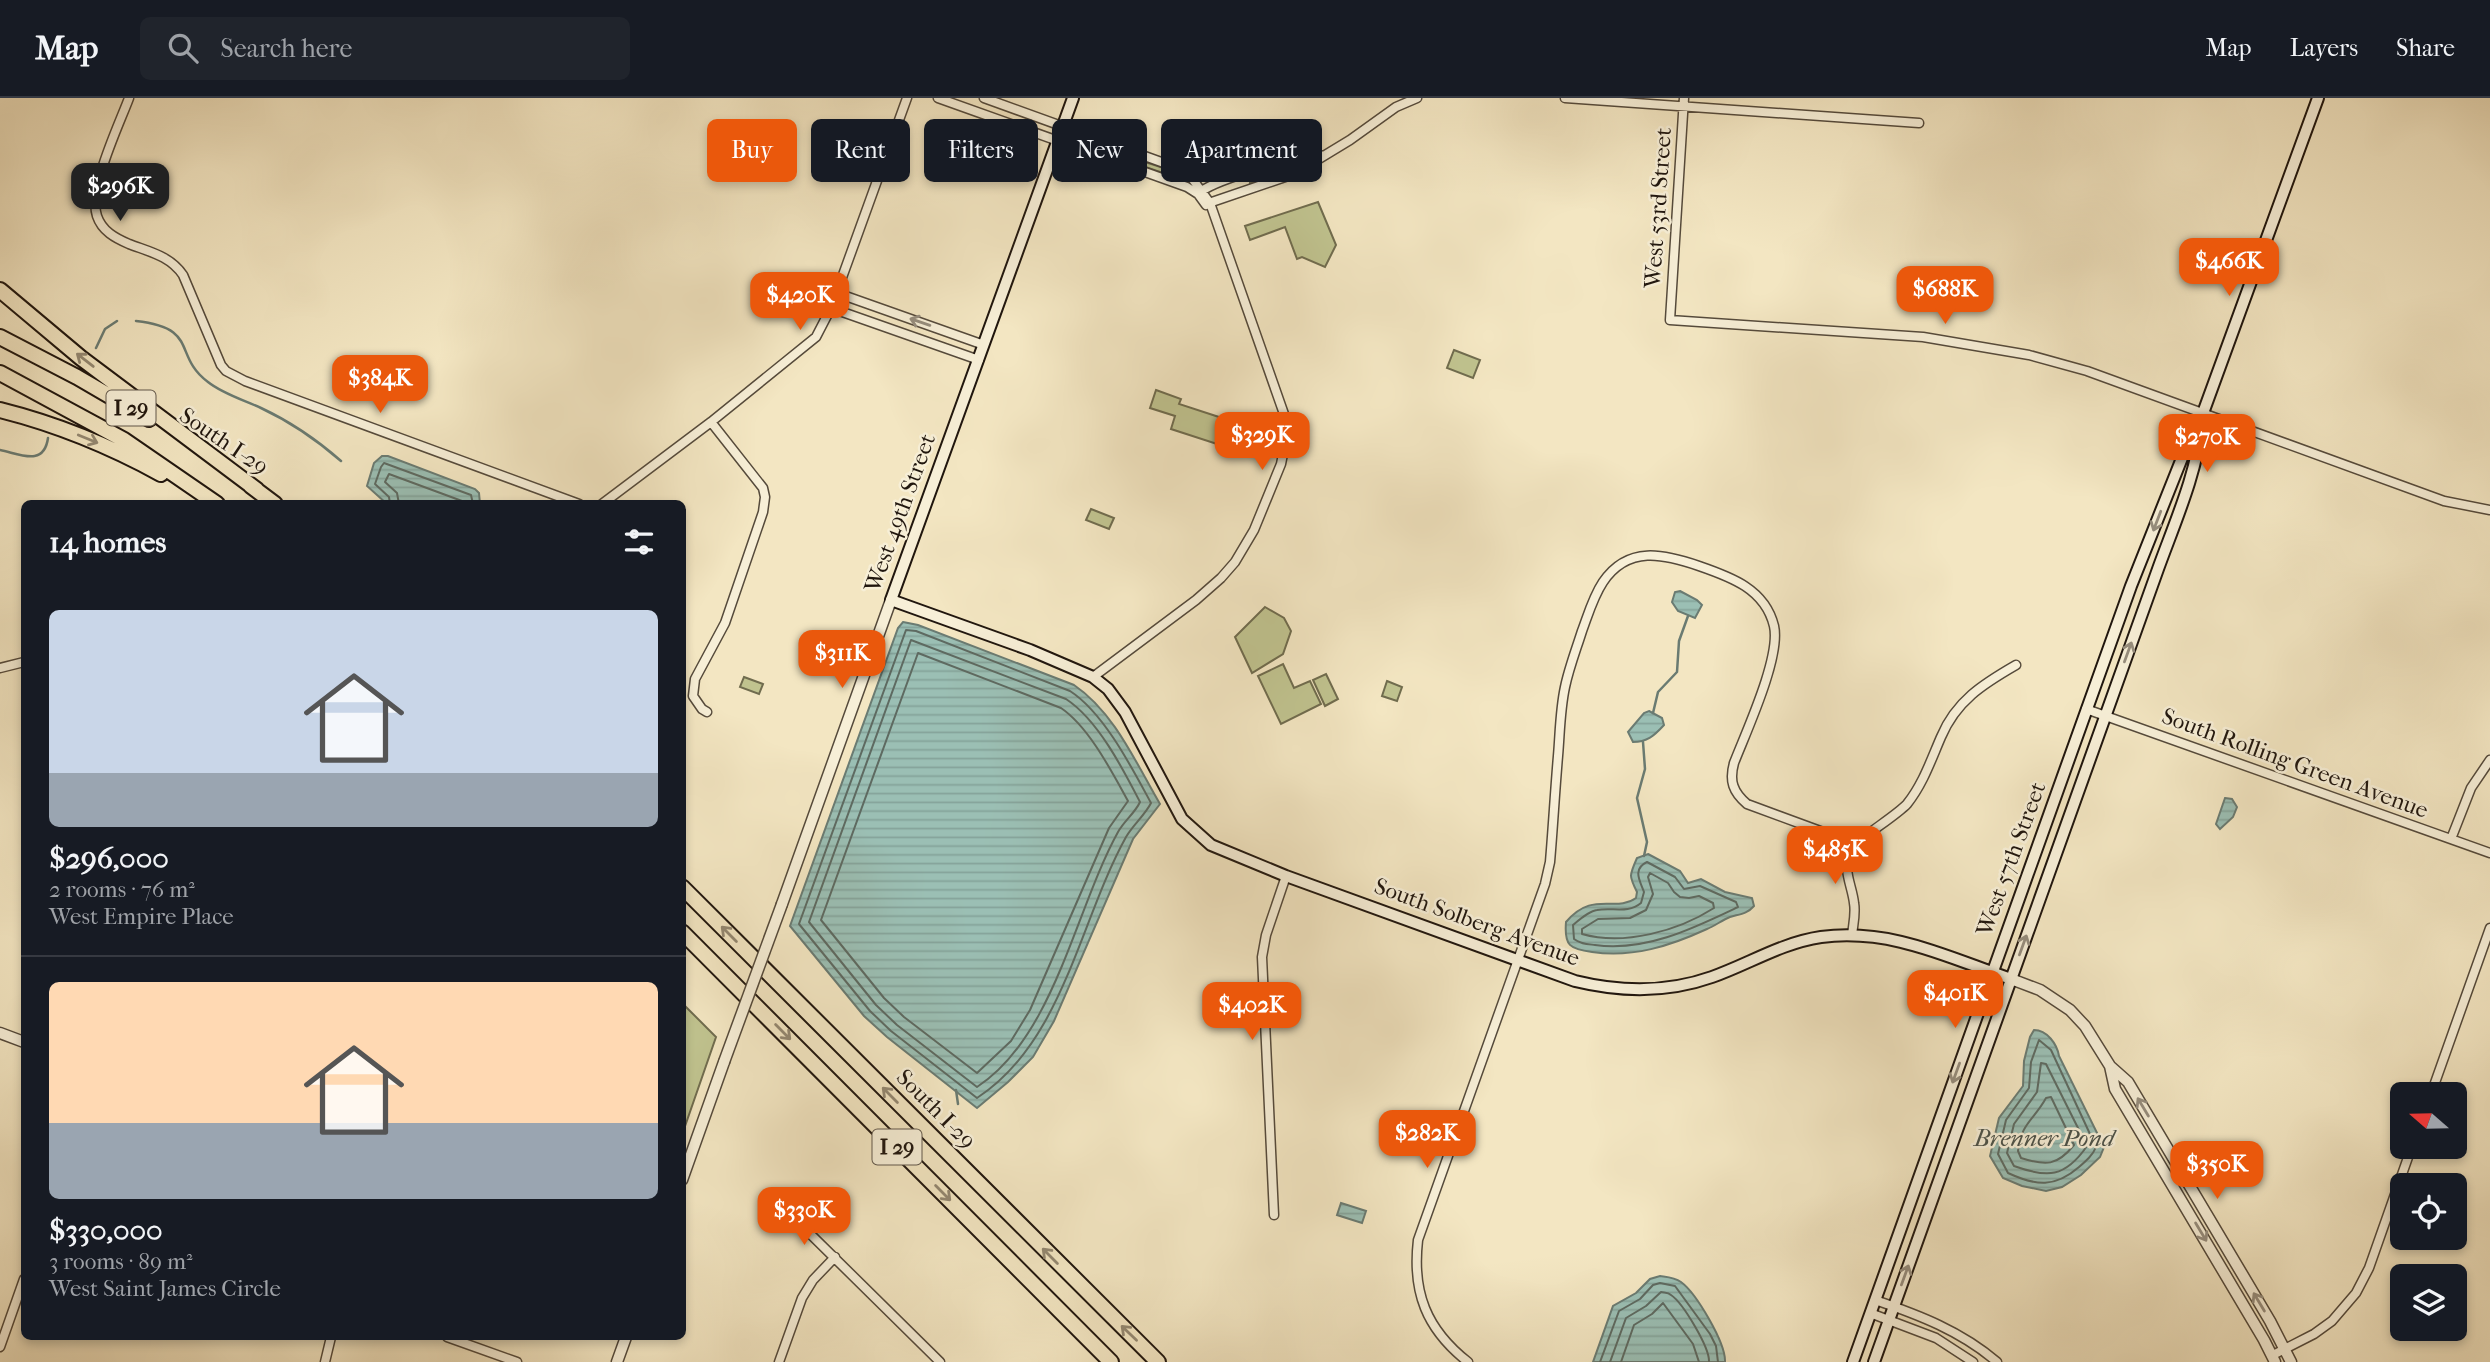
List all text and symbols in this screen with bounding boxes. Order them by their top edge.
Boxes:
search box [140,17,630,80]
text: Map [35,29,98,68]
icon: search [164,29,202,67]
text: Search here [220,33,352,64]
text: Map [2206,34,2252,62]
text: Layers [2290,34,2358,62]
text: Share [2396,34,2455,62]
chip: Buy [707,119,797,182]
chip: Rent [811,119,910,182]
chip: Filters [924,119,1038,182]
chip: New [1052,119,1147,182]
chip: Apartment [1161,119,1322,182]
street label: West 53rd Street [1639,127,1677,290]
pin: $296K [71,164,169,223]
text: $296K [87,172,153,199]
pin: $466K [2180,238,2278,298]
text: $466K [2195,247,2263,274]
pin: $688K [1896,266,1994,326]
pin: $420K [751,272,849,332]
text: $688K [1913,275,1977,302]
text: $420K [766,281,834,308]
one-way arrow [909,315,931,327]
one-way arrow [76,353,95,368]
pin: $384K [331,356,429,415]
text: $384K [348,364,412,391]
road number: I 29 [106,390,156,426]
street label: South I-29 [175,402,273,480]
pin: $329K [1213,412,1311,472]
pin: $270K [2158,414,2256,474]
text: $329K [1231,421,1293,448]
text: $270K [2175,423,2239,450]
street label: West 49th Street [859,430,941,597]
one-way arrow [77,433,98,446]
one-way arrow [2149,509,2162,531]
icon: filters [620,523,658,561]
text: 14 homes [49,525,166,560]
pin: $311K [793,630,891,690]
text: $311K [814,639,870,666]
one-way arrow [2123,641,2136,663]
icon: home [291,655,417,781]
street label: South Rolling Green Avenue [2158,702,2432,824]
street label: West 57th Street [1970,778,2051,941]
pin: $485K [1786,826,1884,886]
text: $485K [1803,835,1867,862]
text: $296,000 [49,841,169,876]
street label: South Solberg Avenue [1371,872,1583,972]
text: 2 rooms · 76 m² [49,876,195,903]
text: West Empire Place [49,903,234,930]
one-way arrow [721,926,738,943]
one-way arrow [2018,935,2030,957]
pin: $401K [1906,970,2004,1030]
text: $401K [1923,979,1987,1006]
pin: $402K [1203,982,1301,1042]
text: $402K [1218,991,1286,1018]
one-way arrow [774,1023,791,1040]
icon: home [291,1027,417,1153]
one-way arrow [1949,1062,1961,1084]
street label: South I-29 [891,1064,981,1154]
north arrow [2390,1082,2468,1158]
map controls [2390,1082,2467,1341]
one-way arrow [882,1087,899,1104]
one-way arrow [2135,1097,2149,1117]
pin: $282K [1378,1110,1476,1170]
text: $282K [1395,1119,1459,1146]
water label: Brenner Pond [1972,1124,2117,1152]
road number: I 29 [872,1130,922,1164]
pin: $350K [2168,1142,2266,1201]
text: $350K [2186,1150,2248,1177]
button: locate [2390,1173,2467,1250]
one-way arrow [934,1185,951,1202]
pin: $330K [755,1188,853,1247]
text: $330K [774,1196,834,1223]
text: $330,000 [49,1213,163,1248]
one-way arrow [2194,1222,2208,1242]
text: 3 rooms · 89 m² [49,1248,193,1275]
one-way arrow [1042,1248,1059,1265]
one-way arrow [1900,1264,1912,1286]
button: layers [2390,1264,2467,1341]
text: West Saint James Circle [49,1275,281,1302]
one-way arrow [2252,1293,2266,1313]
one-way arrow [1120,1325,1137,1342]

